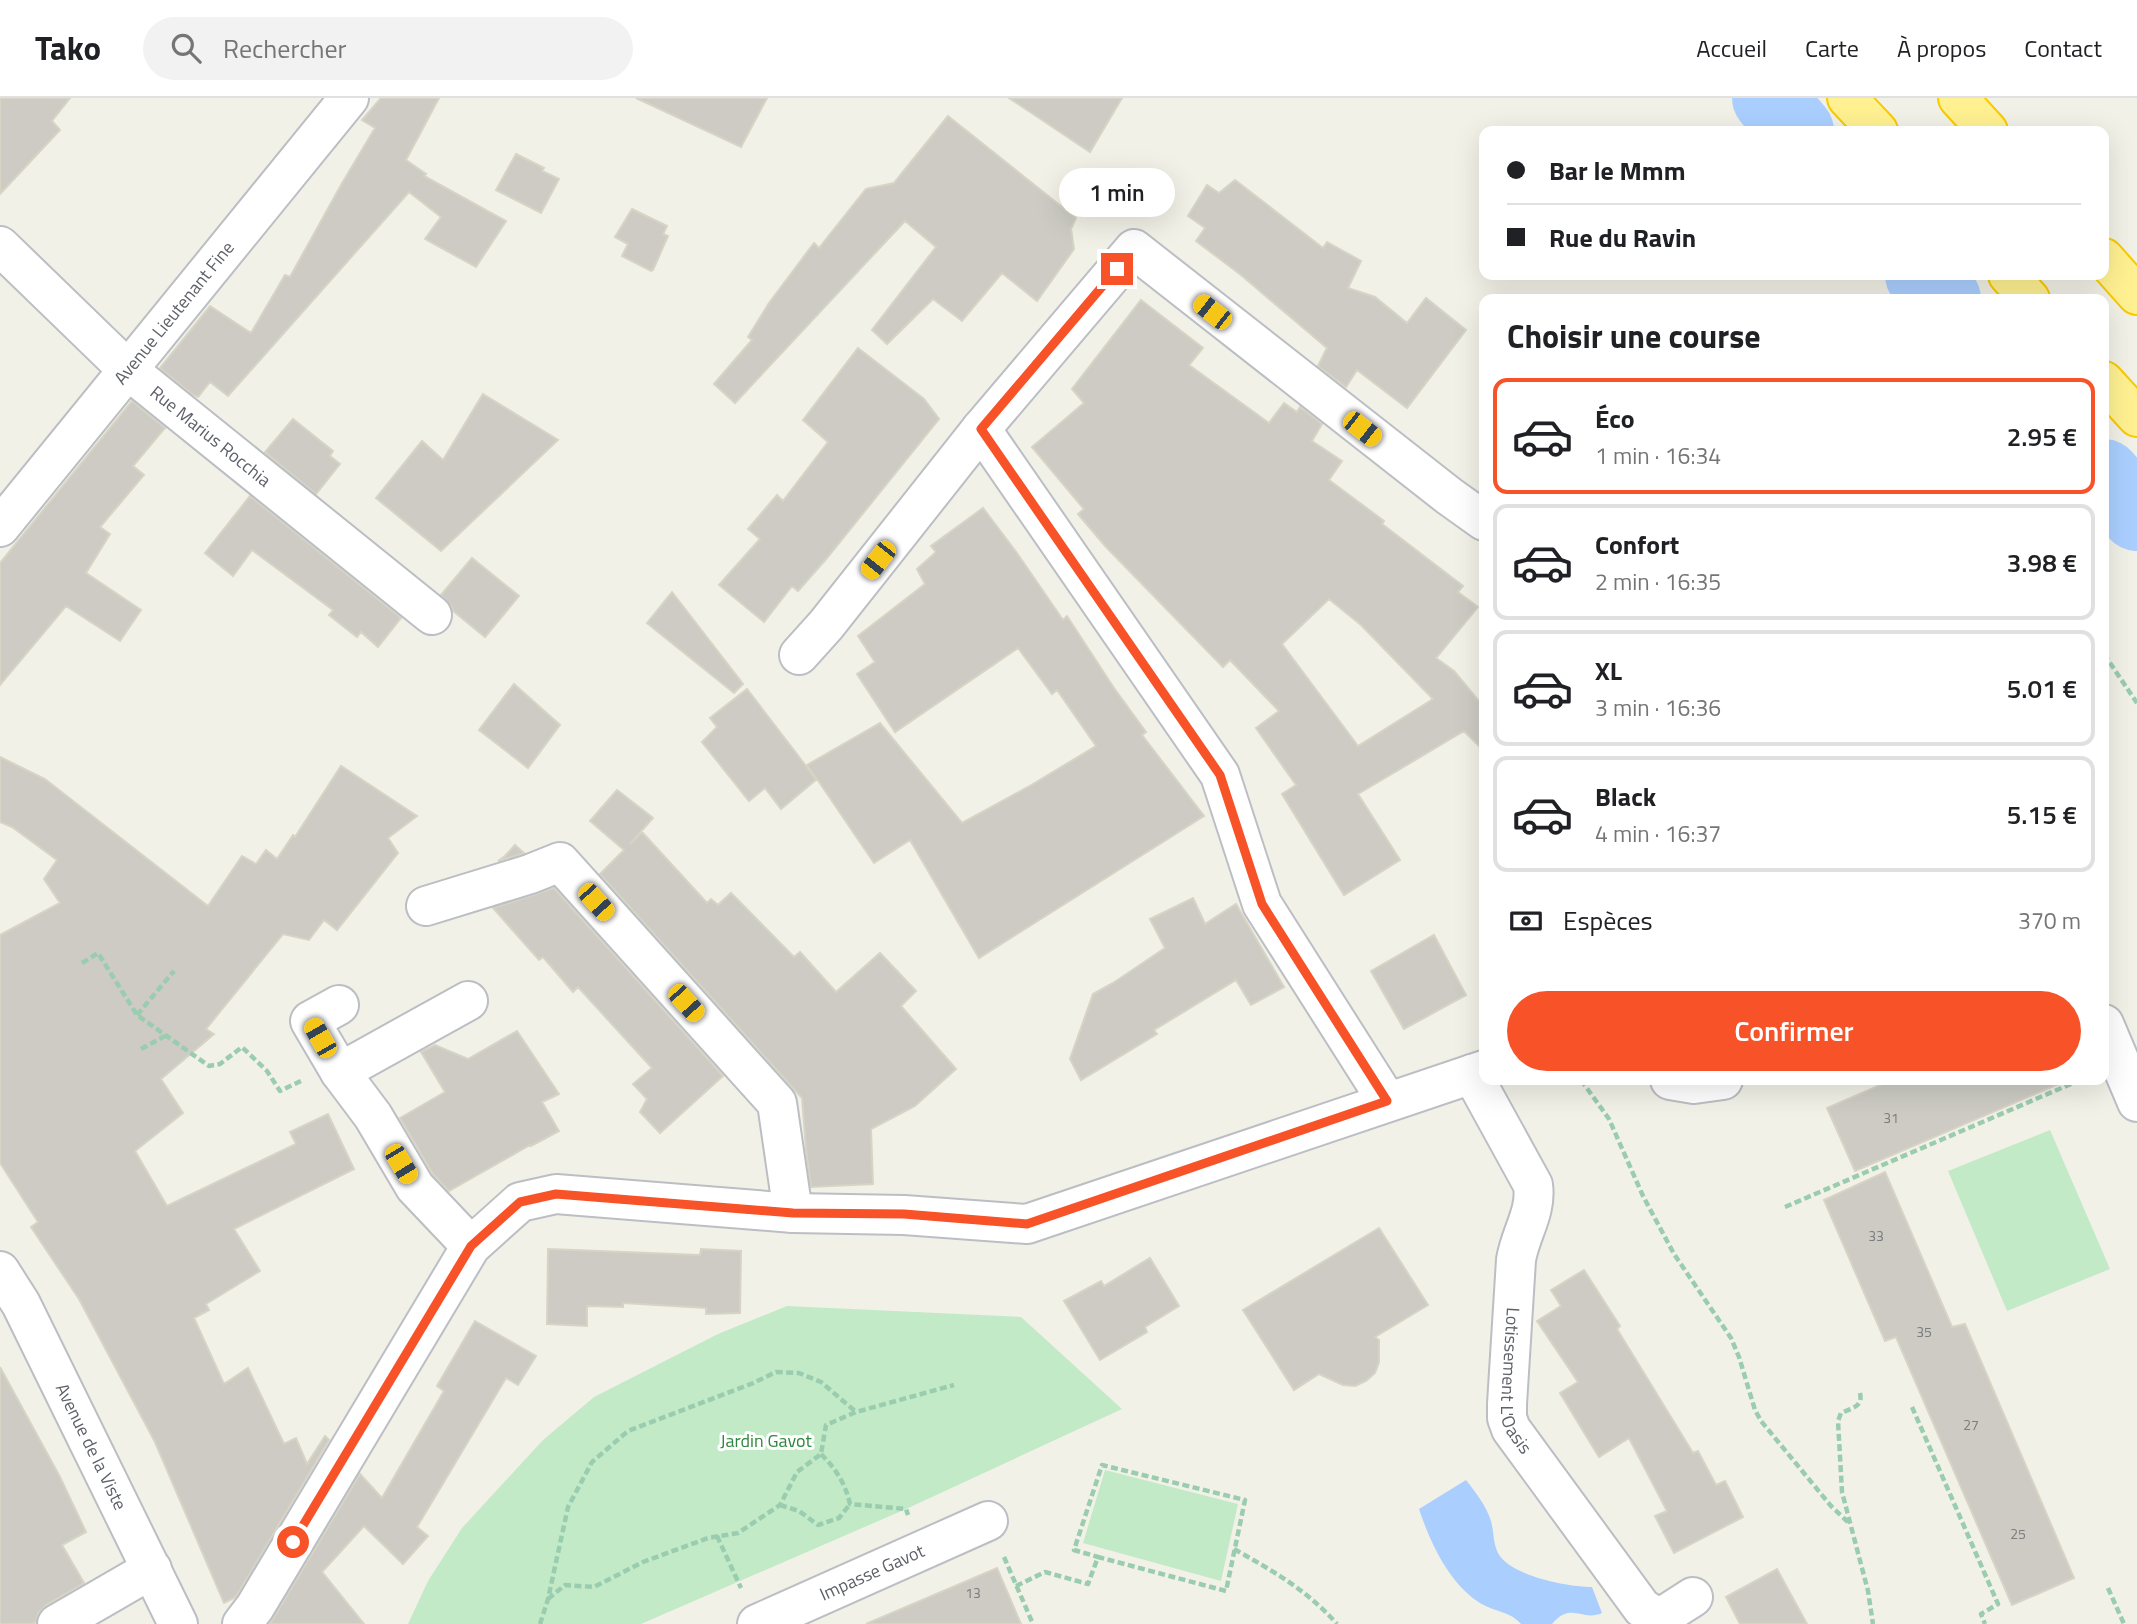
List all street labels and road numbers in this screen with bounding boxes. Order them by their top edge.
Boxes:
street label: Avenue Lieutenant Fine [107,235,240,390]
street label: Rue Marius Rocchia [144,379,277,493]
street label: Lotissement L'Oasis [1494,1307,1539,1459]
street label: Avenue de la Viste [49,1378,134,1514]
street label: Impasse Gavot [815,1537,929,1607]

